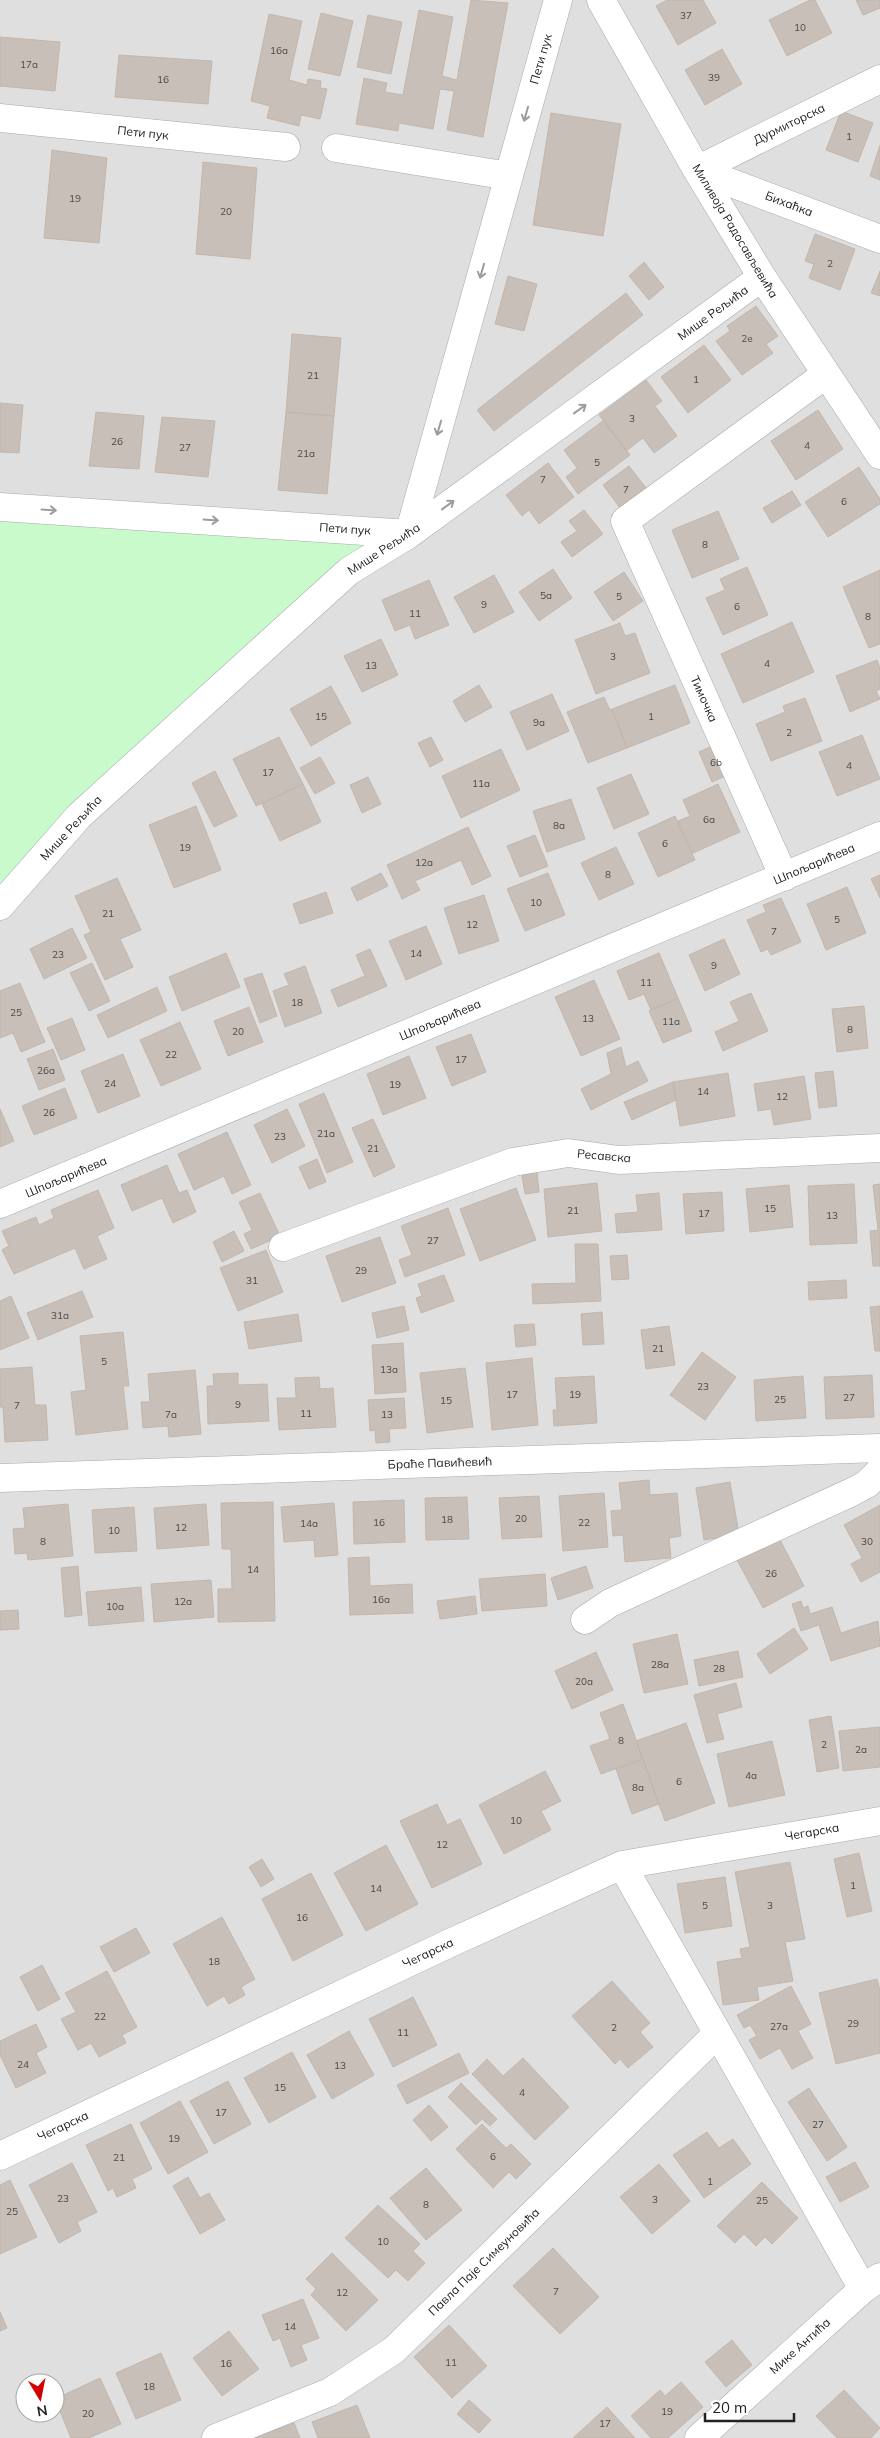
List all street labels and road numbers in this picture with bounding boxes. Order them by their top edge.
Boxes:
street label: Пети пук [526,31,555,86]
street label: Дурмиторска [750,100,827,147]
street label: Пети пук [117,122,170,143]
street label: Миливоја Радосављевића [689,161,781,300]
street label: Бихаћка [763,188,815,219]
street label: Мише Рељића [674,282,751,343]
street label: Пети пук [319,519,372,538]
street label: Мише Рељића [345,520,423,578]
street label: Тимочка [688,673,721,724]
street label: Мише Рељића [37,792,105,863]
street label: Шпољарићева [771,840,857,887]
street label: Шпољарићева [397,996,483,1043]
street label: Ресавска [576,1146,632,1165]
street label: Шпољарићева [23,1153,109,1200]
street label: Браће Павићевић [387,1453,493,1472]
street label: Чегарска [784,1819,840,1844]
street label: Чегарска [400,1934,456,1971]
street label: Чегарска [35,2107,91,2144]
street label: Павла Паје Симеуновића [425,2205,542,2319]
street label: Мике Антића [766,2314,833,2377]

